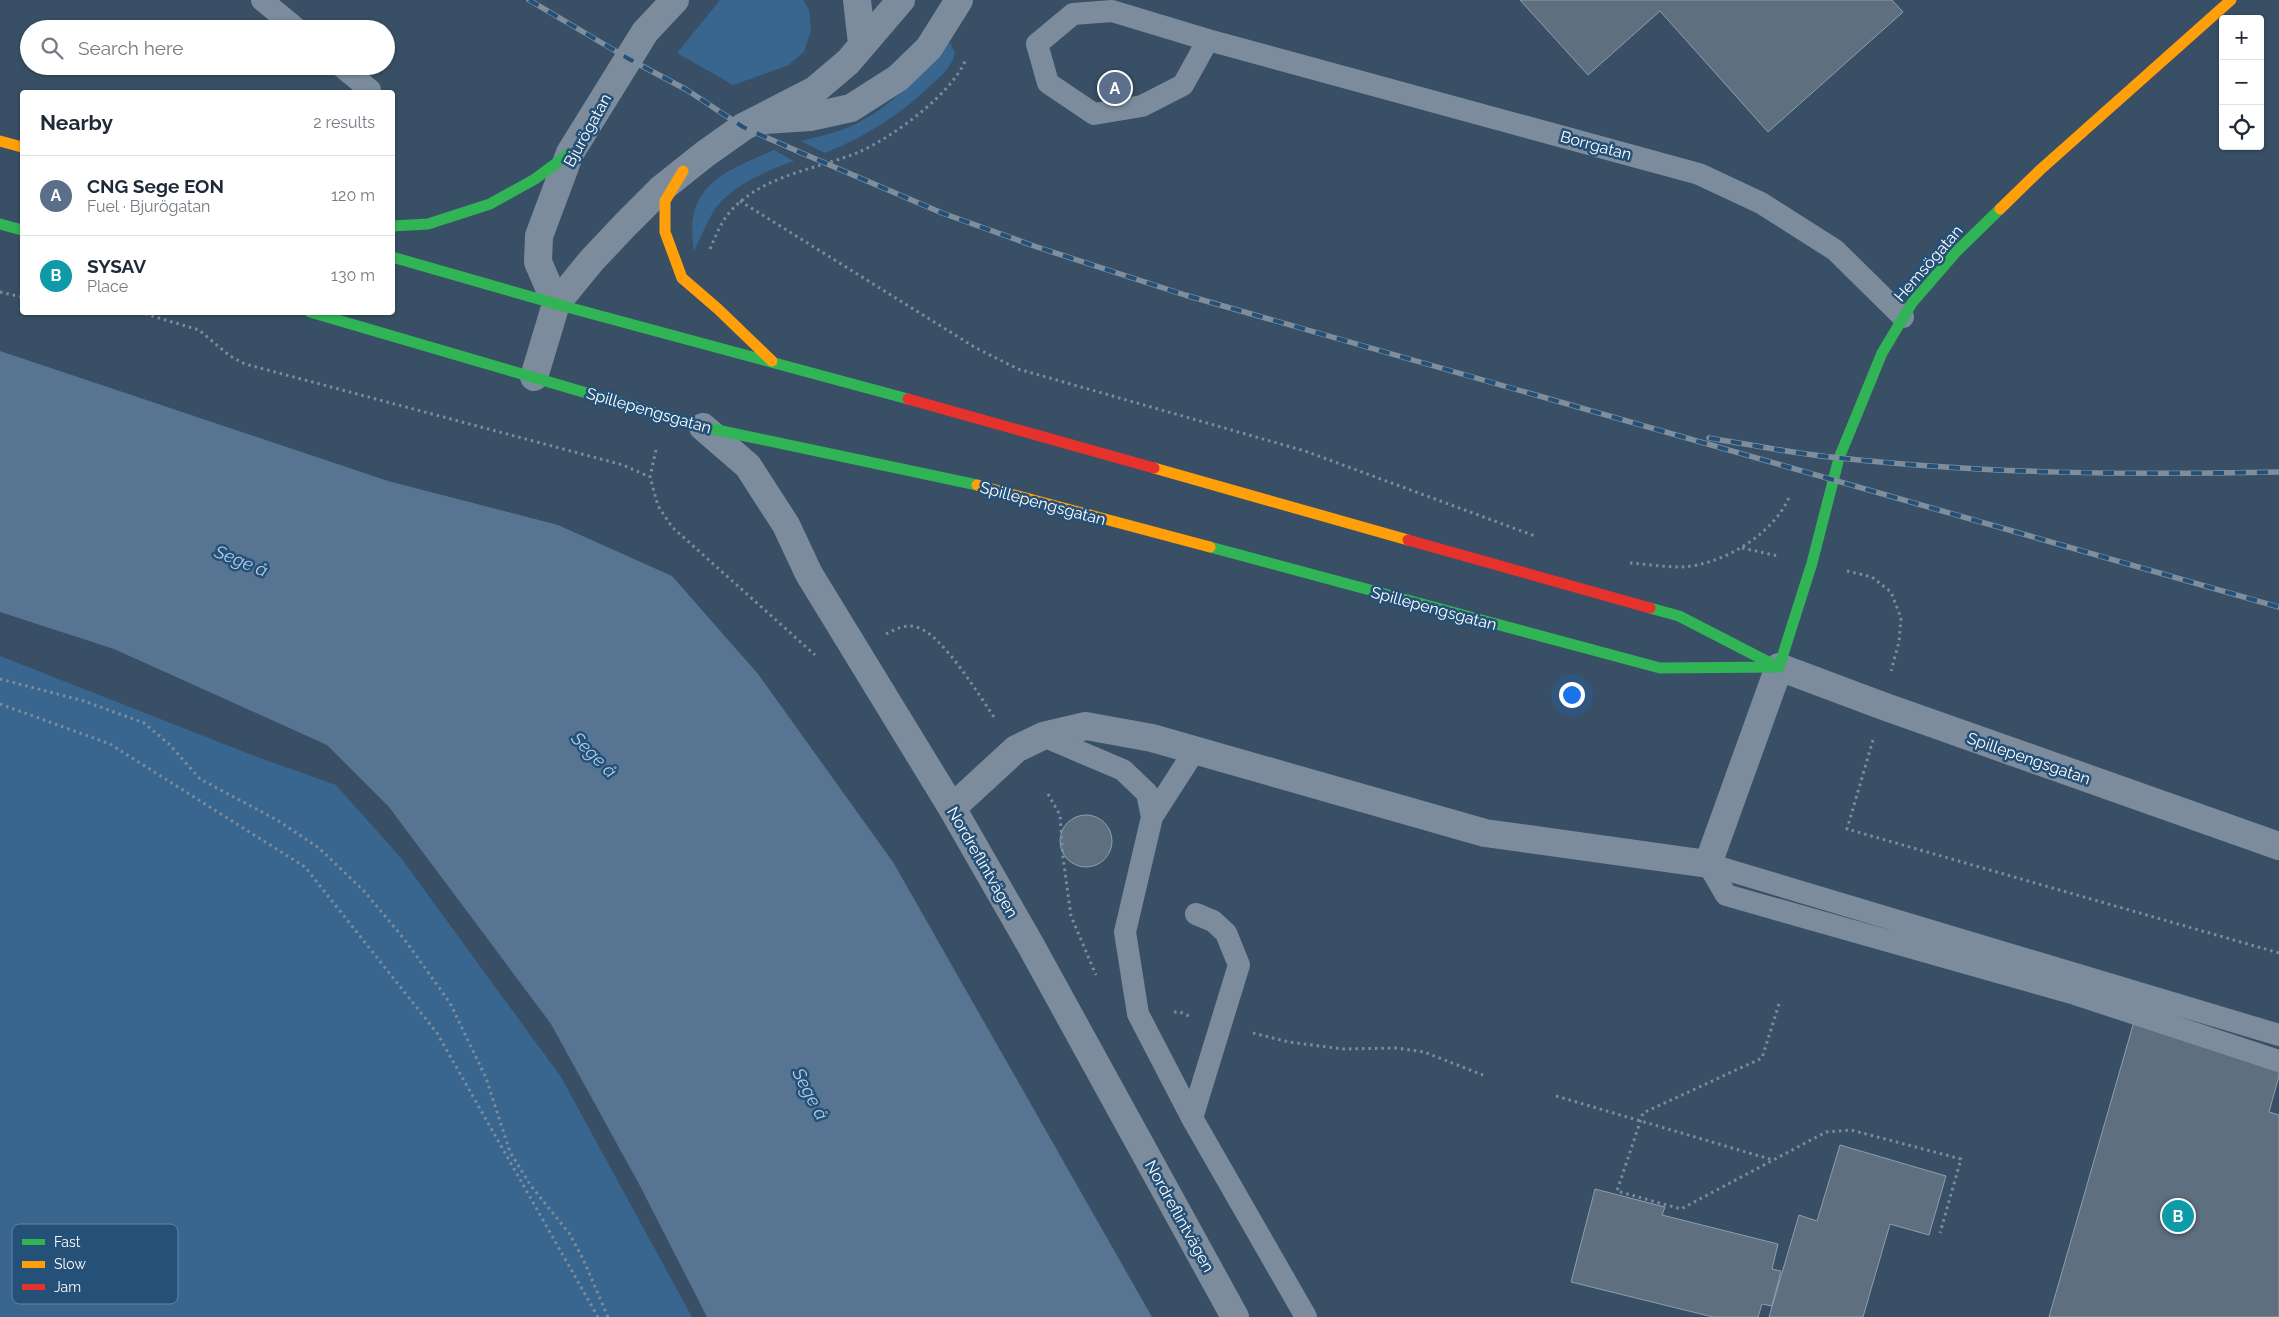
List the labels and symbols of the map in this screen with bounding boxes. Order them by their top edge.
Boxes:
pin: A [1099,69,1131,107]
street label: Bjurögatan [560,90,615,170]
street label: Borrgatan [1558,127,1634,164]
street label: Hemsögatan [1890,221,1967,305]
street label: Spillepengsgatan [584,384,714,437]
street label: Spillepengsgatan [978,478,1108,529]
water label: Sege å [211,540,271,581]
street label: Spillepengsgatan [1369,583,1499,634]
your location [1559,682,1585,708]
water label: Sege å [567,727,622,782]
street label: Spillepengsgatan [1965,728,2093,789]
street label: Nordreflintvägen [943,803,1022,921]
water label: Sege å [788,1063,833,1123]
street label: Nordreflintvägen [1141,1157,1218,1275]
pin: B [2162,1197,2194,1235]
legend [12,1224,178,1304]
text: Fast [54,1234,81,1250]
text: Slow [54,1256,86,1272]
text: Jam [54,1279,81,1295]

